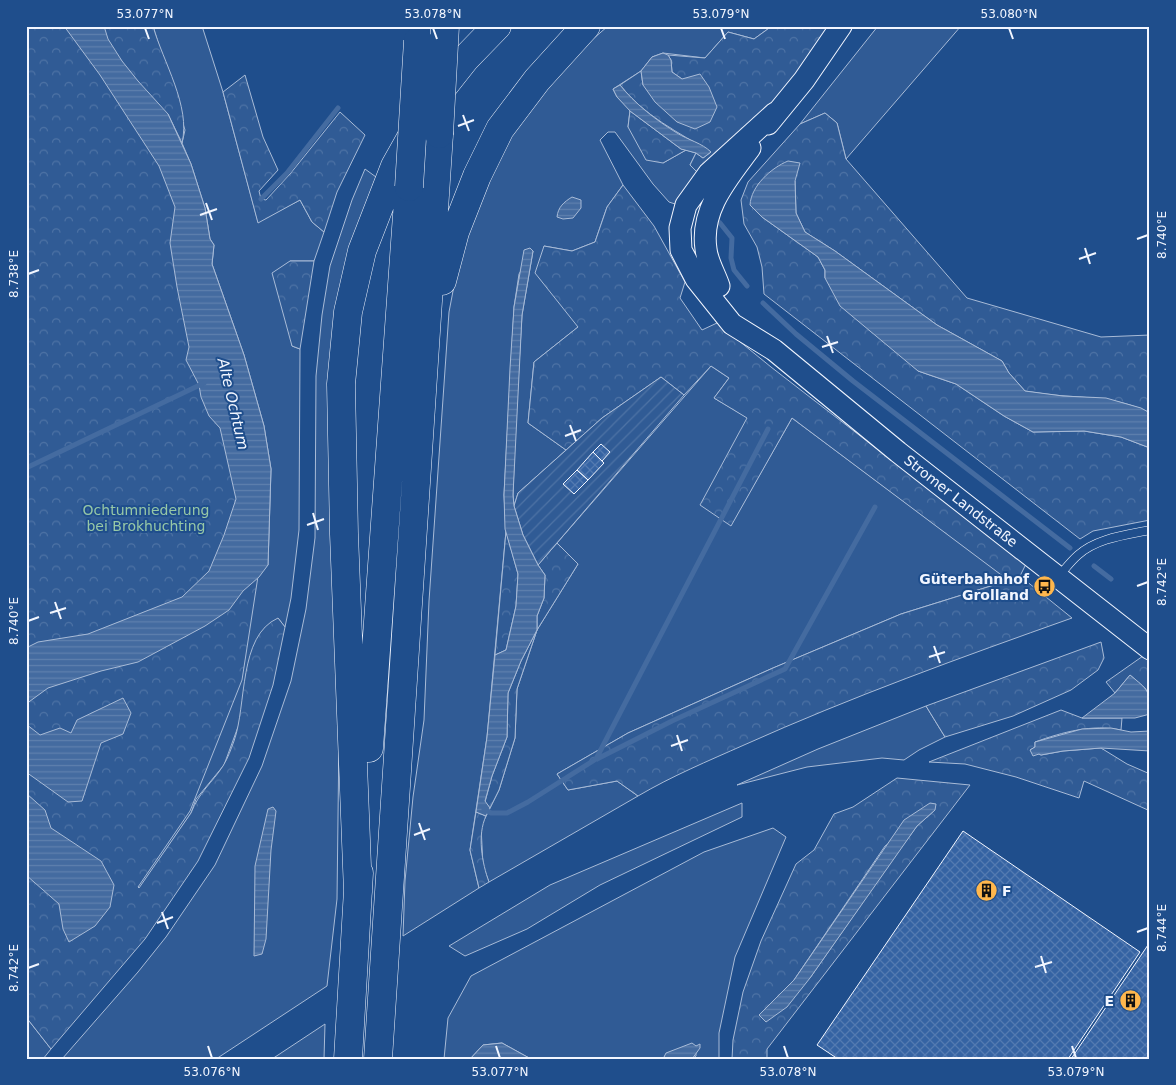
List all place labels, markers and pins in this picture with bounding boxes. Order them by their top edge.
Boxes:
place label: Güterbahnhof Grolland [919,571,1030,603]
bus stop icon: Güterbahnhof Grolland [1033,575,1057,599]
building icon: F [974,879,998,903]
place label: F [1002,883,1012,899]
building icon: E [1118,989,1142,1013]
place label: E [1104,993,1114,1009]

